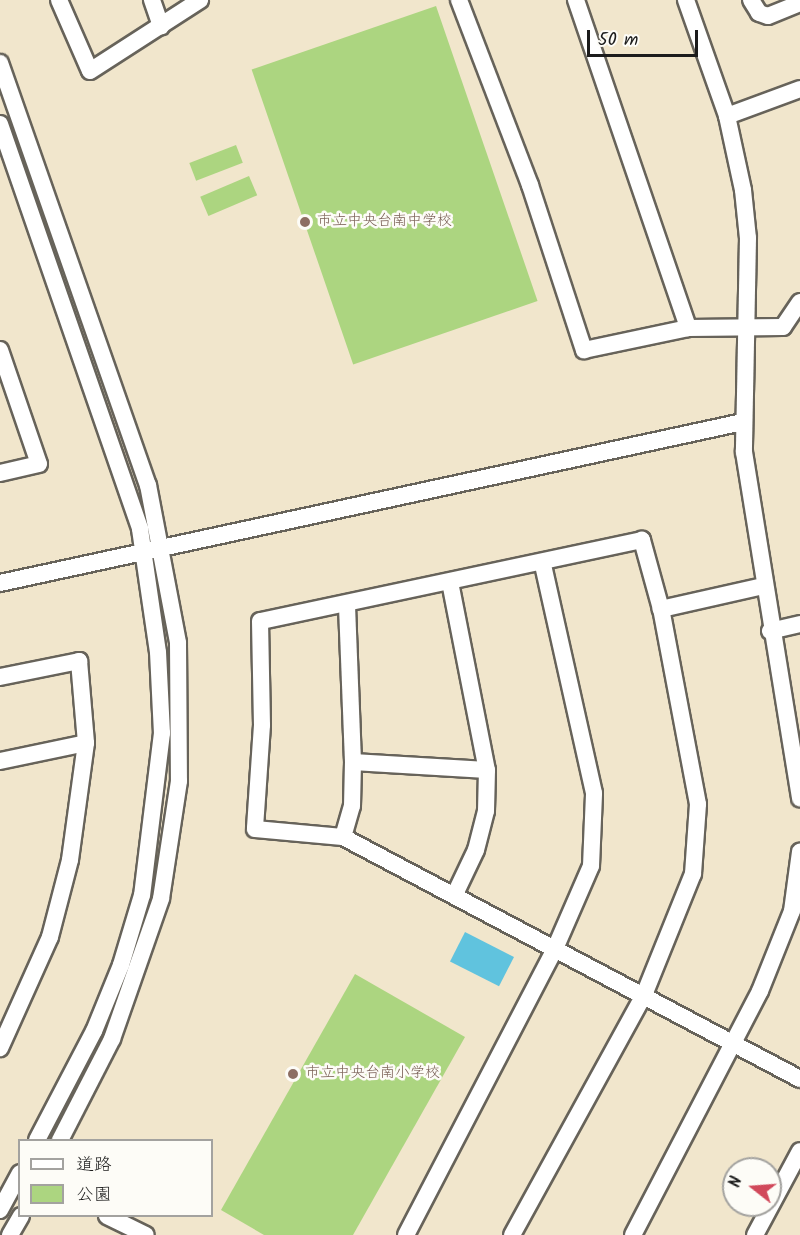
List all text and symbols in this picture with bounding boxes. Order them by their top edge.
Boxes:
scale bar [590,18,701,56]
text: 50 m [598,26,638,55]
place label: 市立中央台南中学校 [317,213,452,231]
marker: 市立中央台南中学校 [298,215,312,229]
place label: 市立中央台南小学校 [305,1065,440,1083]
marker: 市立中央台南小学校 [286,1067,300,1081]
legend [18,1139,213,1217]
text: 道路 [76,1151,112,1180]
north arrow [722,1157,782,1217]
text: N [723,1174,750,1191]
text: 公園 [76,1181,112,1210]

